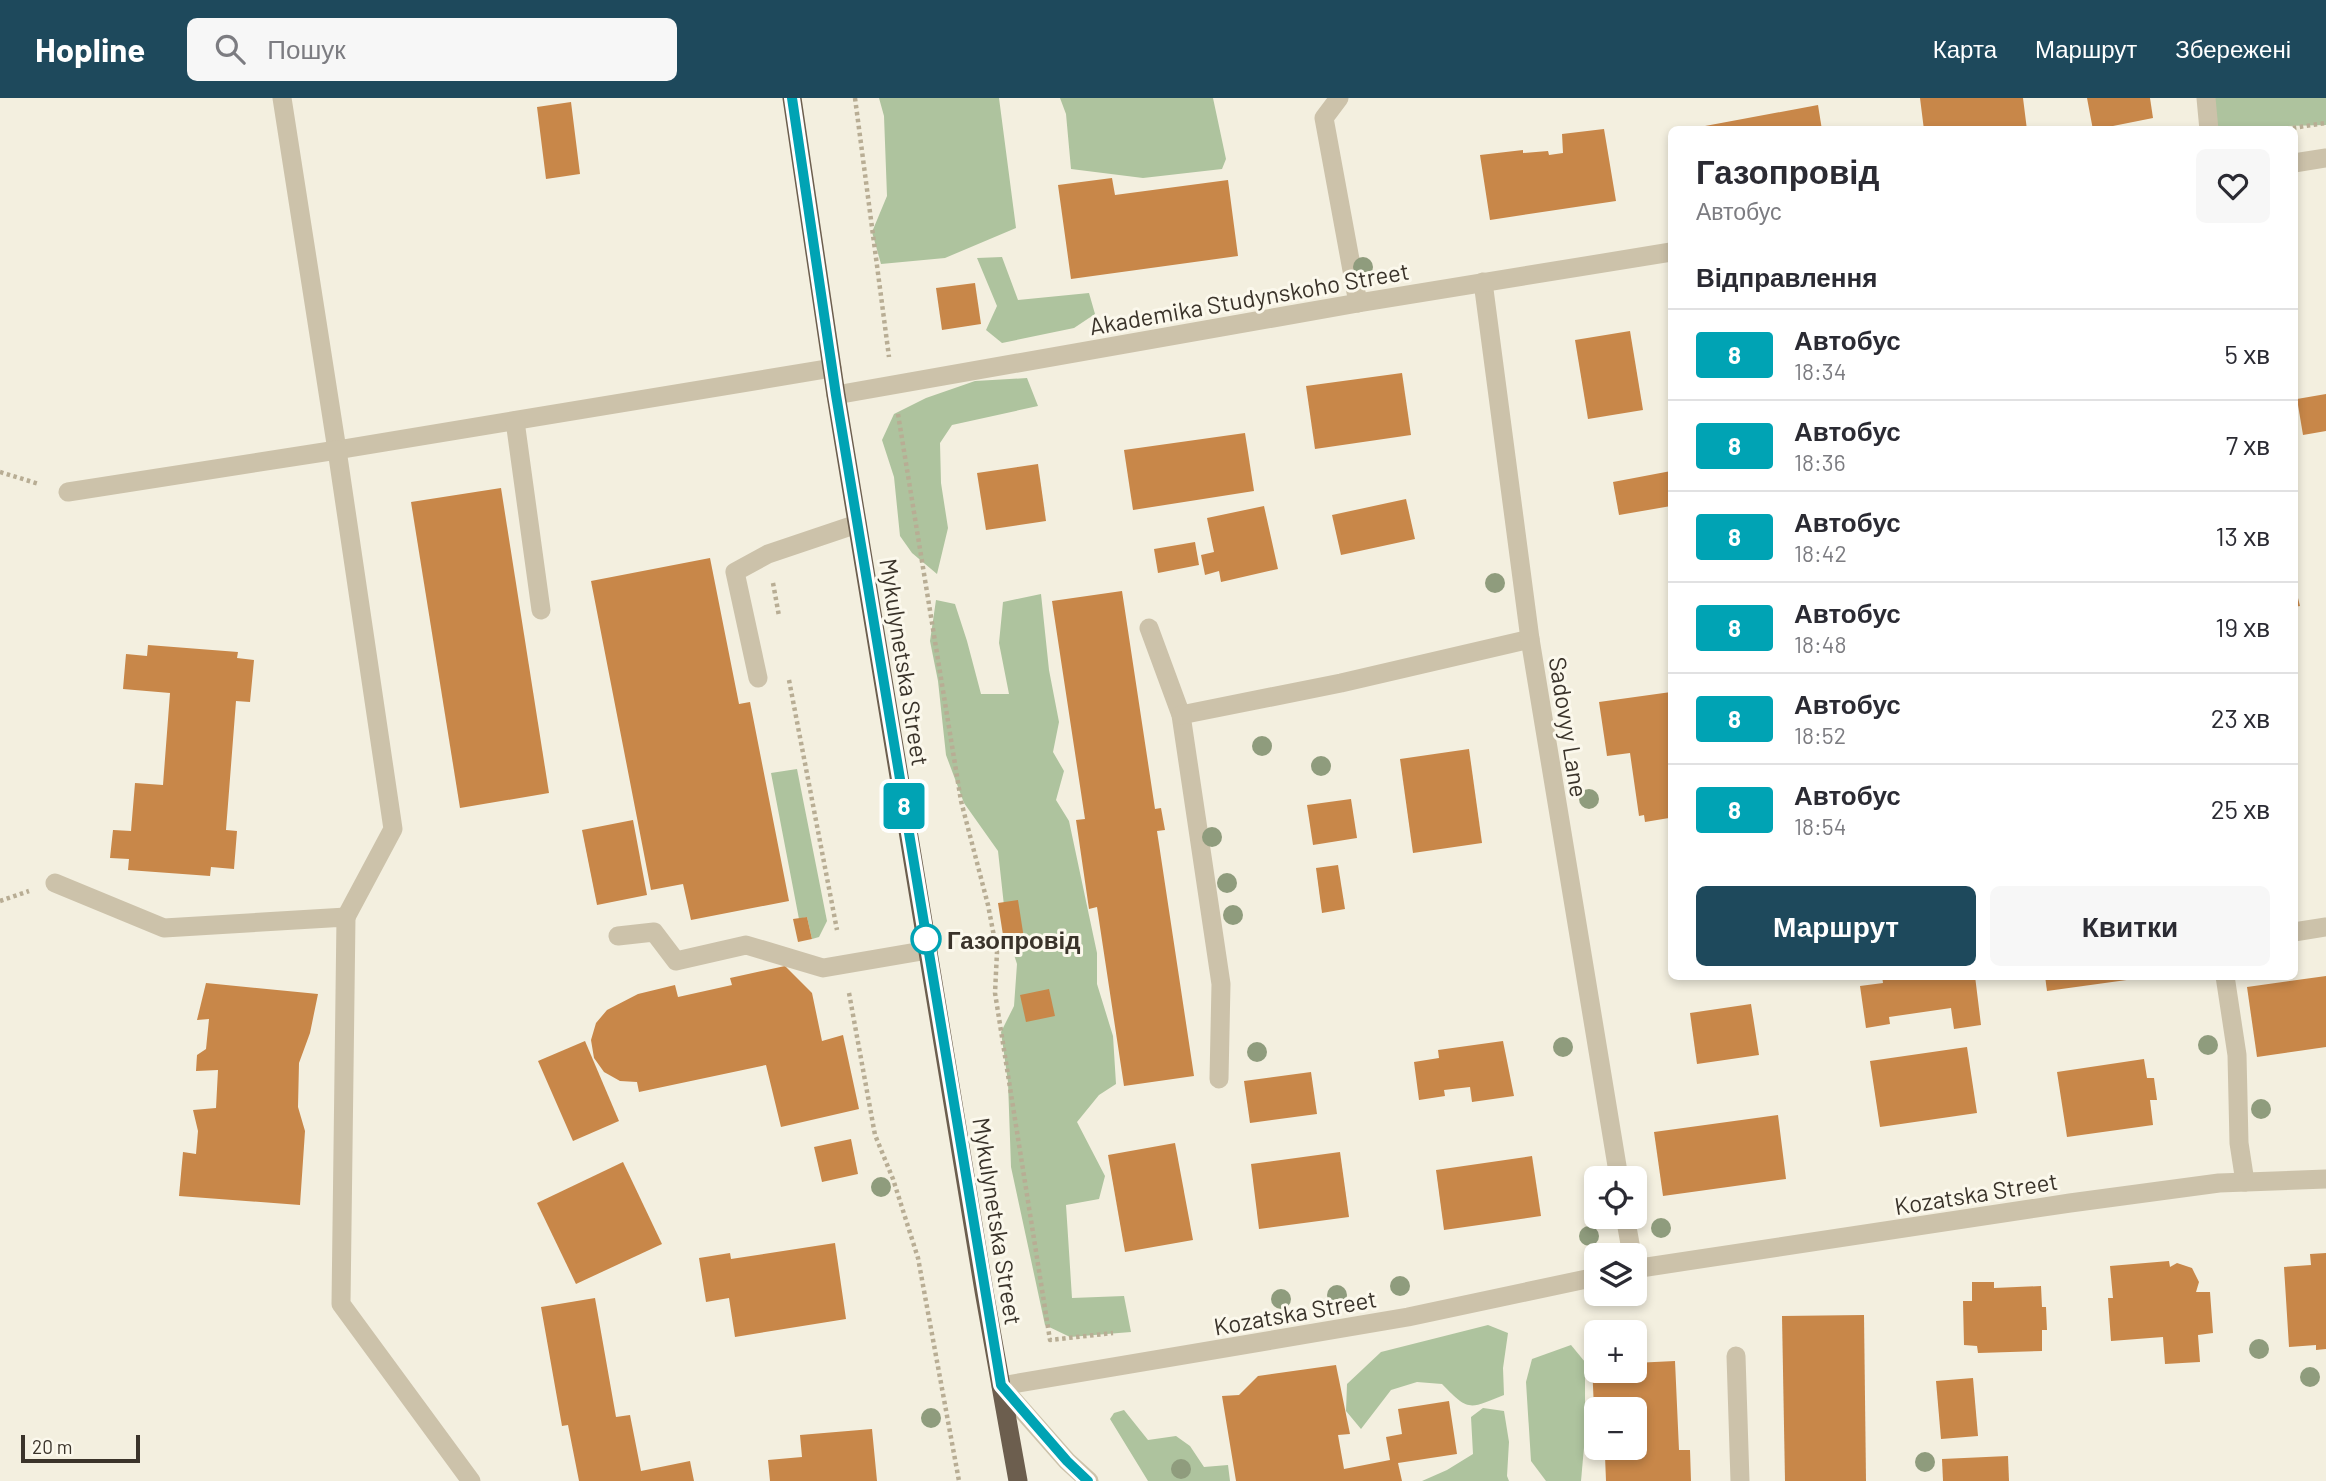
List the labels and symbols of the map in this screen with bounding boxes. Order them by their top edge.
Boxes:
street label: Akademika Studynskoho Street [1087,256,1411,340]
street label: Mykulynetska Street [874,556,936,768]
street label: Sadovyy Lane [1544,655,1594,799]
line badge: 8 [881,783,927,829]
marker: Газопровід [911,924,941,954]
place label: Газопровід [947,925,1080,954]
street label: Mykulynetska Street [967,1115,1029,1327]
street label: Kozatska Street [1892,1166,2060,1220]
street label: Kozatska Street [1211,1283,1379,1341]
scale bar [21,1432,140,1464]

